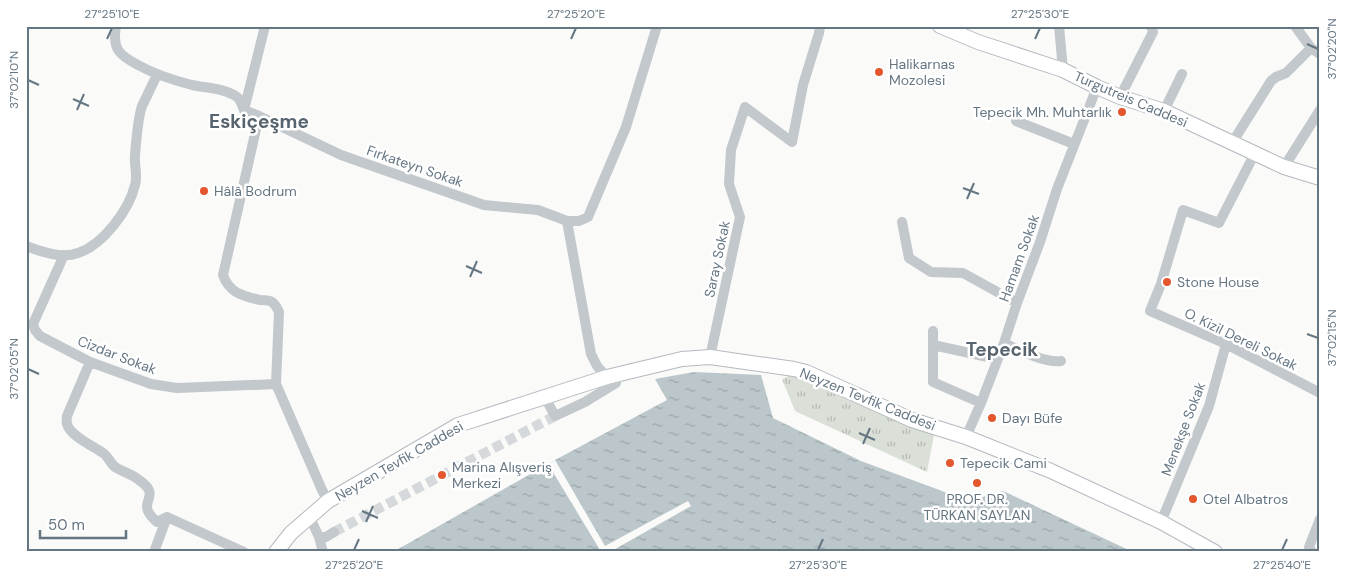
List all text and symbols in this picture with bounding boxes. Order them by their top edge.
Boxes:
text: 27°25'10"E [84,6,140,22]
text: 27°25'20"E [547,6,605,22]
text: 27°25'30"E [1011,6,1070,22]
text: 37°02'20"N [1324,18,1340,80]
text: 37°02'10"N [6,51,22,109]
place label: Halikarnas Mozolesi [889,55,955,89]
marker: Halikarnas Mozolesi [873,66,885,78]
street label: Turgutreis Caddesi [1071,67,1191,131]
place label: Tepecik Mh. Muhtarlık [973,103,1112,121]
marker: Tepecik Mh. Muhtarlık [1116,106,1128,118]
district label: Eskiçeşme [209,109,309,134]
street label: Fırkateyn Sokak [364,141,466,191]
place label: Hâlâ Bodrum [214,182,297,200]
marker: Hâlâ Bodrum [198,185,210,197]
street label: Hamam Sokak [995,212,1043,304]
street label: Saray Sokak [700,219,734,299]
place label: Stone House [1177,273,1259,291]
marker: Stone House [1161,276,1173,288]
street label: O. Kizil Dereli Sokak [1181,304,1301,374]
text: 37°02'15"N [1324,310,1340,366]
street label: Cizdar Sokak [75,332,159,378]
district label: Tepecik [966,337,1038,362]
text: 37°02'05"N [6,338,22,400]
street label: Neyzen Tevfik Caddesi [797,363,939,435]
street label: Menekşe Sokak [1157,379,1209,479]
place label: Dayı Büfe [1002,409,1063,427]
marker: Dayı Büfe [986,412,998,424]
street label: Neyzen Tevfik Caddesi [332,417,466,505]
place label: Tepecik Cami [960,454,1047,472]
marker: Tepecik Cami [944,457,956,469]
place label: Marina Alışveriş Merkezi [452,458,552,492]
marker: Marina Alışveriş Merkezi [436,469,448,481]
marker: PROF. DR. TÜRKAN SAYLAN [971,477,983,489]
place label: PROF. DR. TÜRKAN SAYLAN [923,490,1031,524]
place label: Otel Albatros [1203,490,1288,508]
marker: Otel Albatros [1187,493,1199,505]
scale bar [40,508,126,540]
text: 50 m [48,515,85,535]
text: 27°25'20"E [325,557,383,573]
text: 27°25'30"E [789,557,848,573]
text: 27°25'40"E [1253,557,1311,573]

